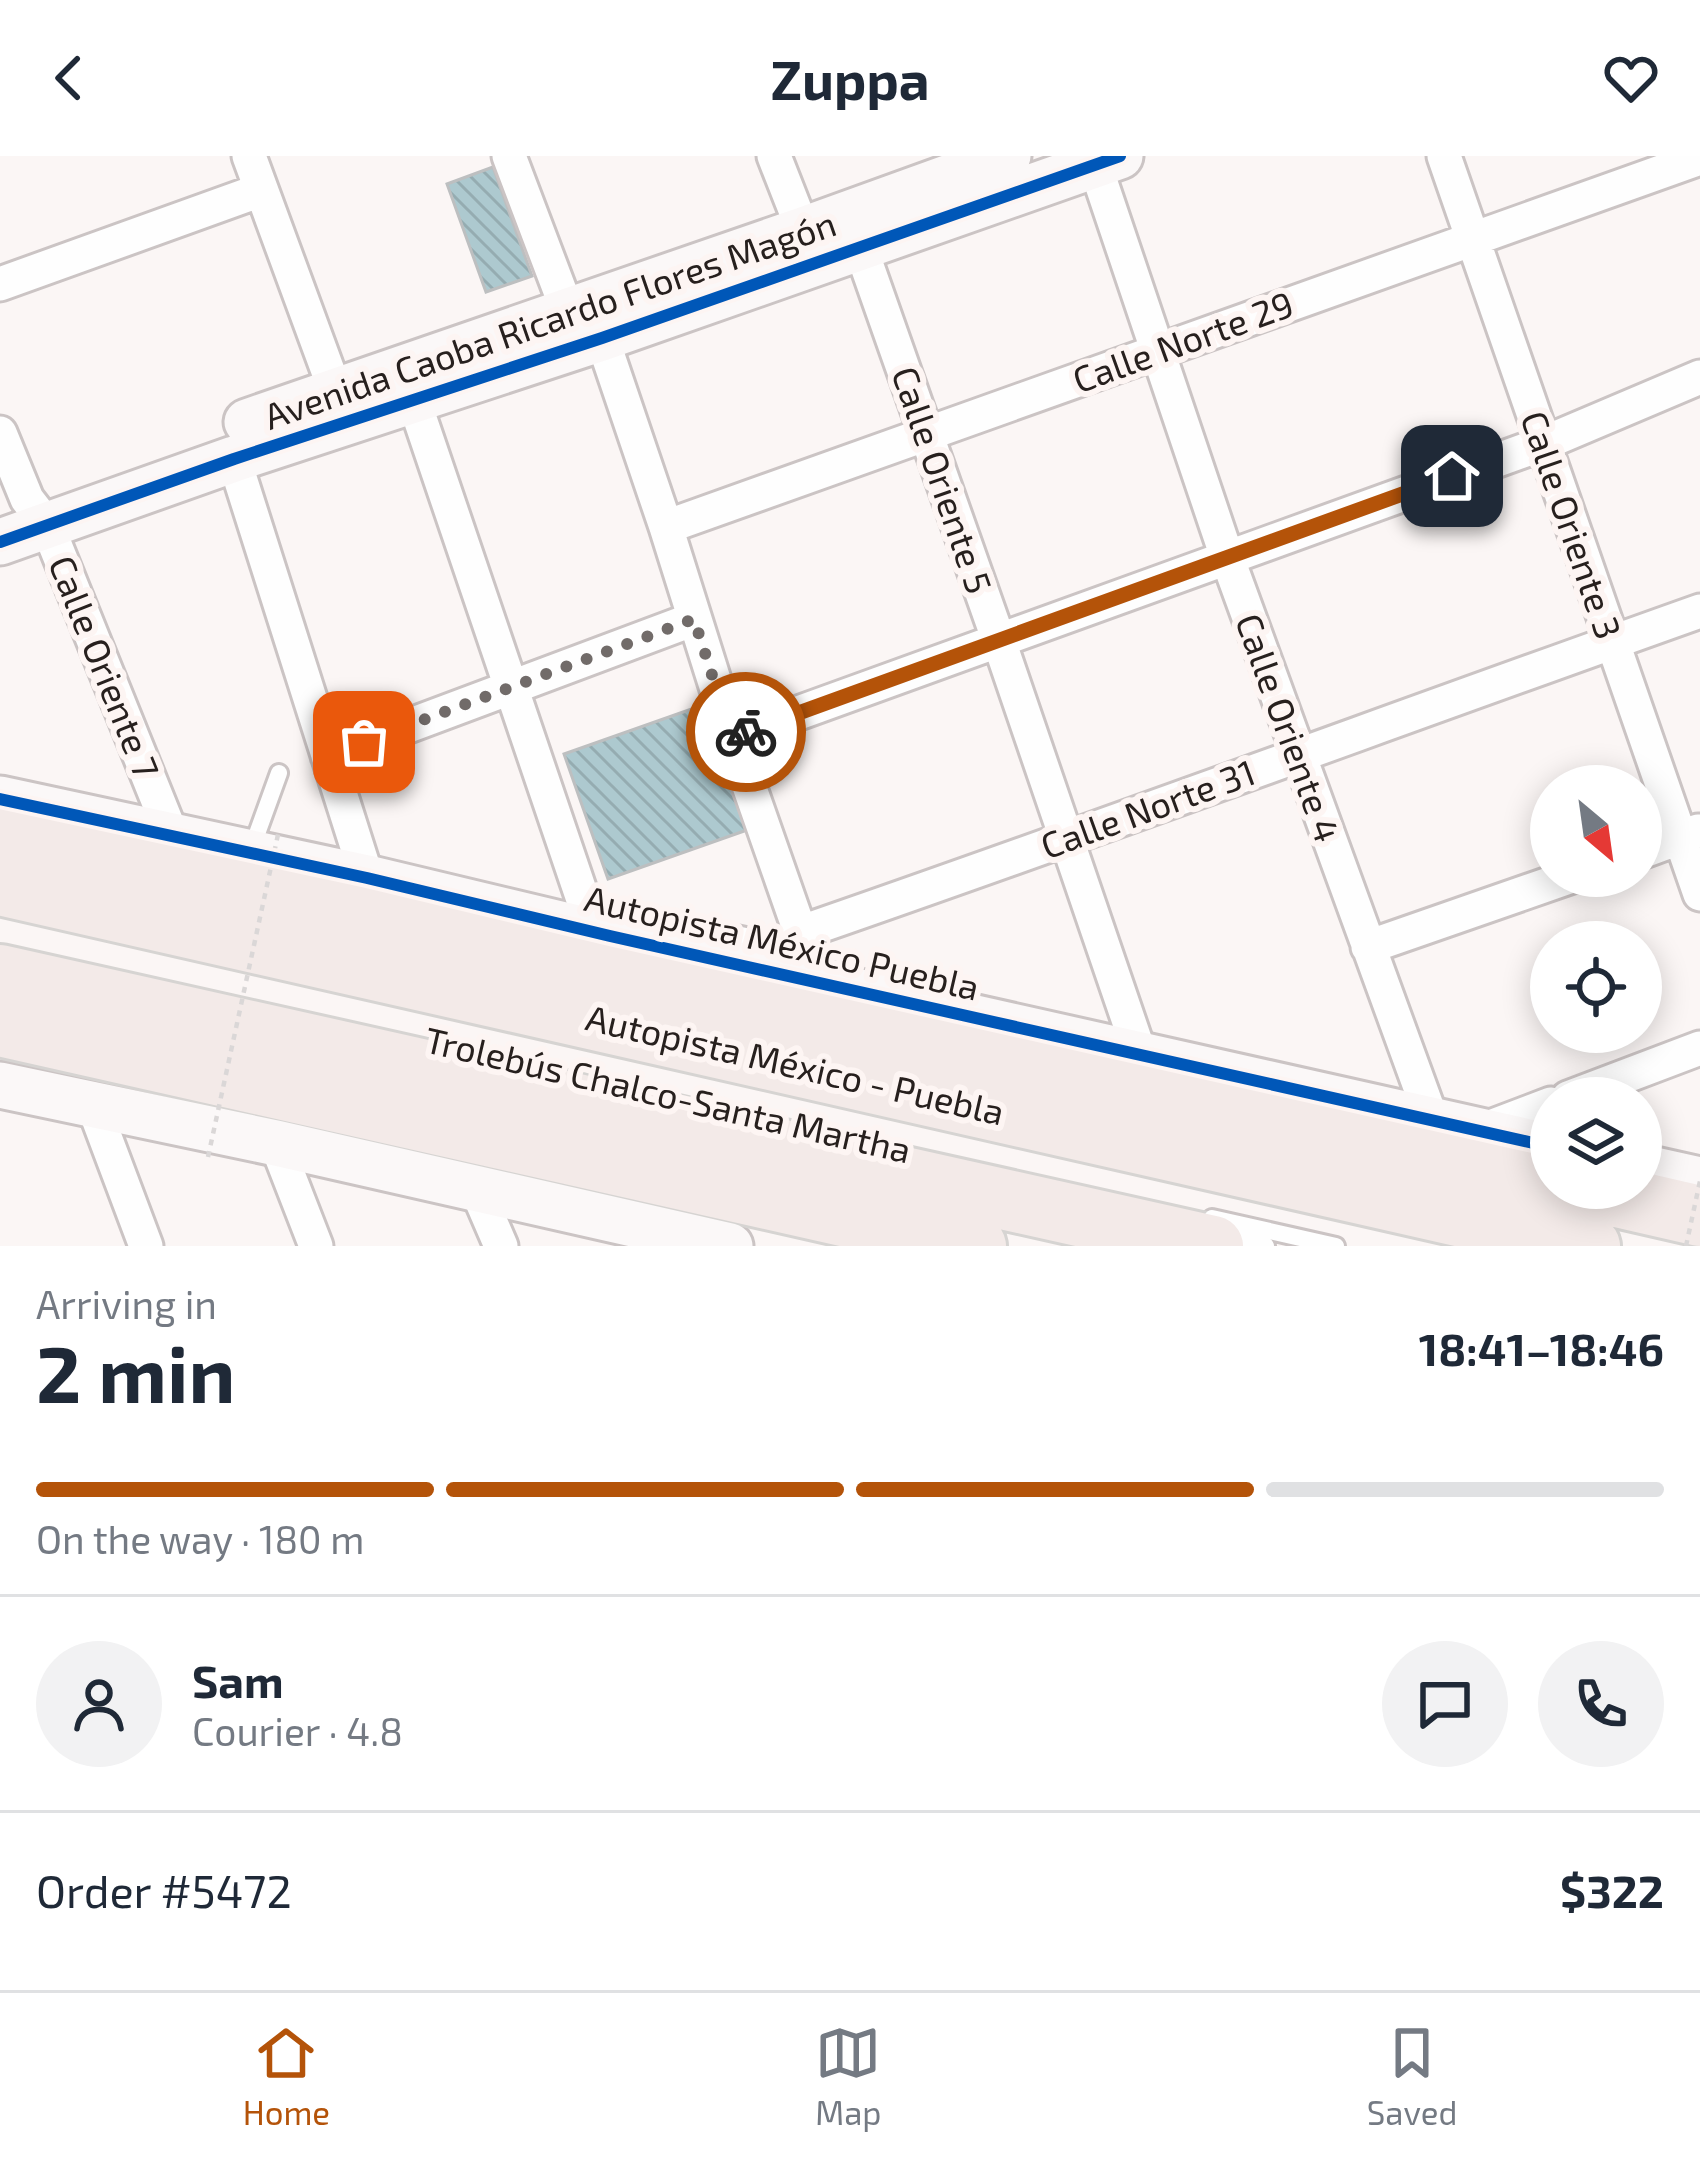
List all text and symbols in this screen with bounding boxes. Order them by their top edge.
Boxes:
icon: back [36,45,102,111]
icon: heart [1598,45,1664,111]
text: Zuppa [770,46,930,111]
street label: Avenida Caoba Ricardo Flores Magón [258,200,841,437]
street label: Calle Norte 29 [1067,281,1298,400]
street label: Calle Oriente 5 [884,360,1002,599]
street label: Calle Oriente 3 [1513,405,1631,644]
pin [1401,425,1503,527]
icon: home [1419,443,1485,509]
street label: Calle Oriente 7 [41,549,170,784]
street label: Calle Oriente 4 [1228,607,1351,848]
courier [686,672,806,792]
pin [313,691,415,793]
icon: bike [713,699,779,765]
icon: bag [331,709,397,775]
street label: Calle Norte 31 [1035,749,1260,866]
north arrow [1530,765,1662,897]
map controls [1530,765,1662,1209]
street label: Autopista México Puebla [581,875,984,1008]
button: locate [1530,921,1662,1053]
street label: Autopista México - Puebla [582,994,1008,1133]
street label: Trolebús Chalco-Santa Martha [421,1017,915,1170]
button: layers [1530,1077,1662,1209]
text: Arriving in [36,1280,217,1327]
text: 18:41–18:46 [1419,1321,1664,1375]
text: 2 min [36,1325,235,1419]
text: On the way · 180 m [36,1515,364,1562]
button: person [36,1641,162,1767]
button: chat [1382,1641,1508,1767]
button: phone [1538,1641,1664,1767]
text: Sam [192,1653,284,1707]
text: Courier · 4.8 [192,1707,403,1754]
text: Order #5472 [36,1863,292,1917]
text: $322 [1560,1863,1664,1917]
tab: Home [243,2020,330,2132]
tab: Map [815,2020,882,2132]
tab: Saved [1367,2020,1457,2132]

